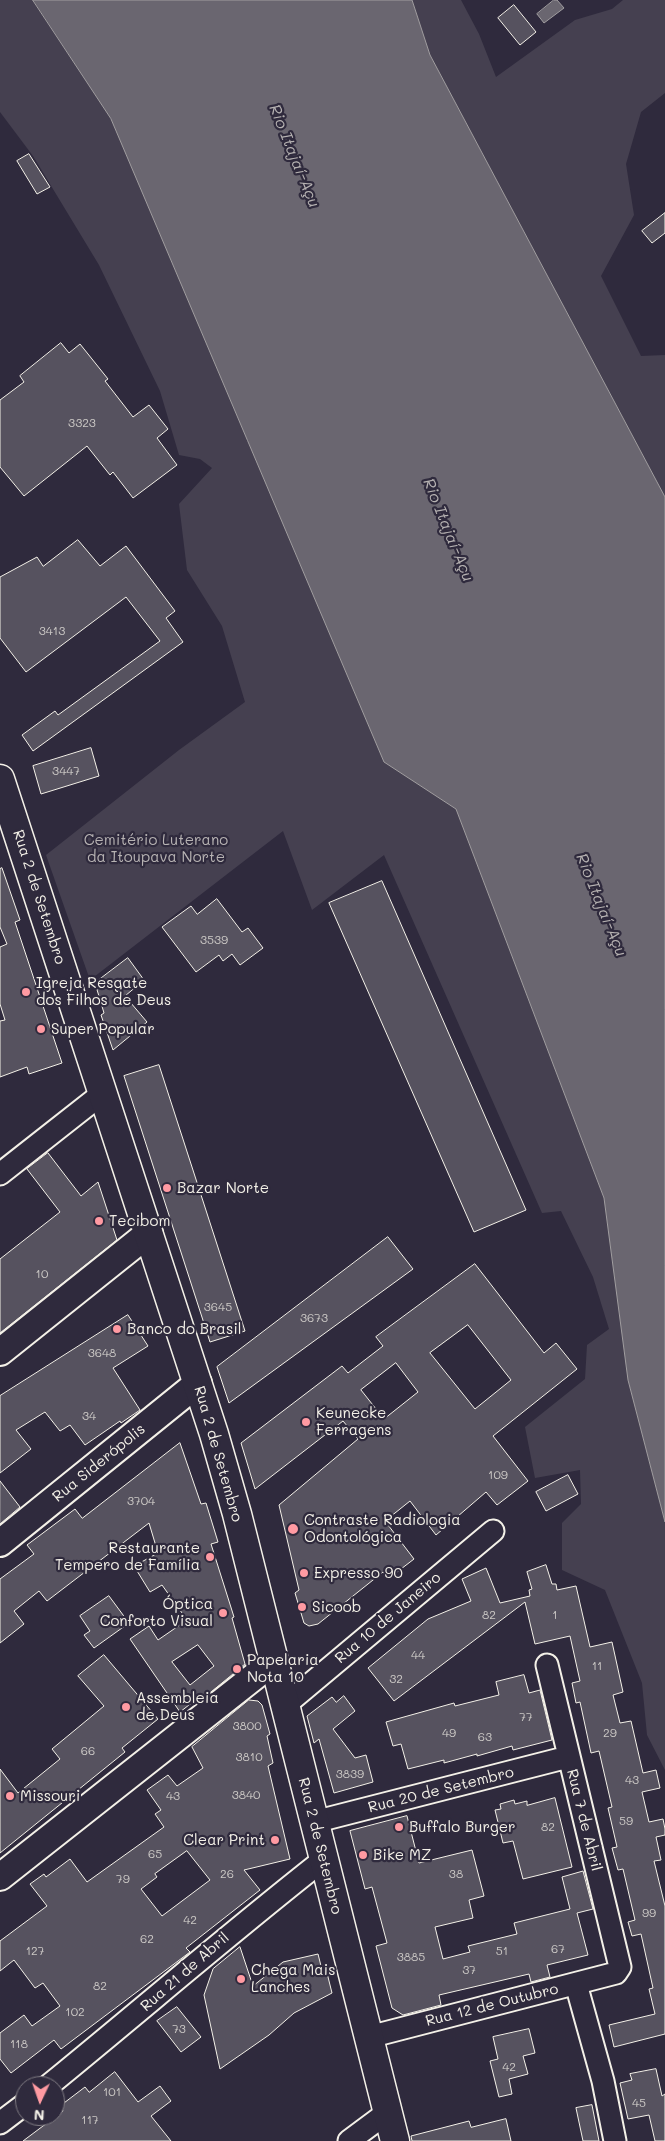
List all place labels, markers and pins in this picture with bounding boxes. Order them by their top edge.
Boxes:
place label: Igreja Resgate dos Filhos de Deus [36,974,171,1009]
marker: Igreja Resgate dos Filhos de Deus [20,986,32,998]
place label: Super Popular [51,1020,155,1038]
marker: Super Popular [35,1023,47,1035]
place label: Bazar Norte [177,1179,269,1197]
marker: Bazar Norte [161,1182,173,1194]
place label: Tecibom [109,1212,170,1230]
marker: Tecibom [93,1215,105,1227]
place label: Banco do Brasil [127,1320,242,1338]
marker: Banco do Brasil [111,1323,123,1335]
place label: Keunecke Ferragens [316,1404,392,1439]
marker: Keunecke Ferragens [300,1416,312,1428]
place label: Contraste Radiologia Odontológica [304,1511,461,1546]
marker: Contraste Radiologia Odontológica [286,1522,300,1536]
place label: Restaurante Tempero de Família [55,1539,200,1574]
marker: Restaurante Tempero de Família [204,1551,216,1563]
place label: Expresso 90 [314,1564,403,1582]
marker: Expresso 90 [298,1567,310,1579]
place label: Óptica Conforto Visual [100,1595,213,1630]
place label: Sicoob [312,1598,361,1616]
marker: Sicoob [296,1601,308,1613]
marker: Óptica Conforto Visual [217,1607,229,1619]
place label: Papelaria Nota 10 [247,1651,319,1686]
marker: Papelaria Nota 10 [231,1663,243,1675]
place label: Assembleia de Deus [136,1689,219,1724]
marker: Assembleia de Deus [120,1701,132,1713]
place label: Missouri [20,1787,80,1805]
marker: Missouri [4,1790,16,1802]
place label: Buffalo Burger [409,1818,516,1836]
marker: Buffalo Burger [393,1821,405,1833]
place label: Clear Print [183,1831,265,1849]
marker: Clear Print [269,1834,281,1846]
place label: Bike MZ [373,1846,431,1864]
marker: Bike MZ [357,1849,369,1861]
place label: Chega Mais Lanches [251,1961,335,1996]
marker: Chega Mais Lanches [235,1973,247,1985]

